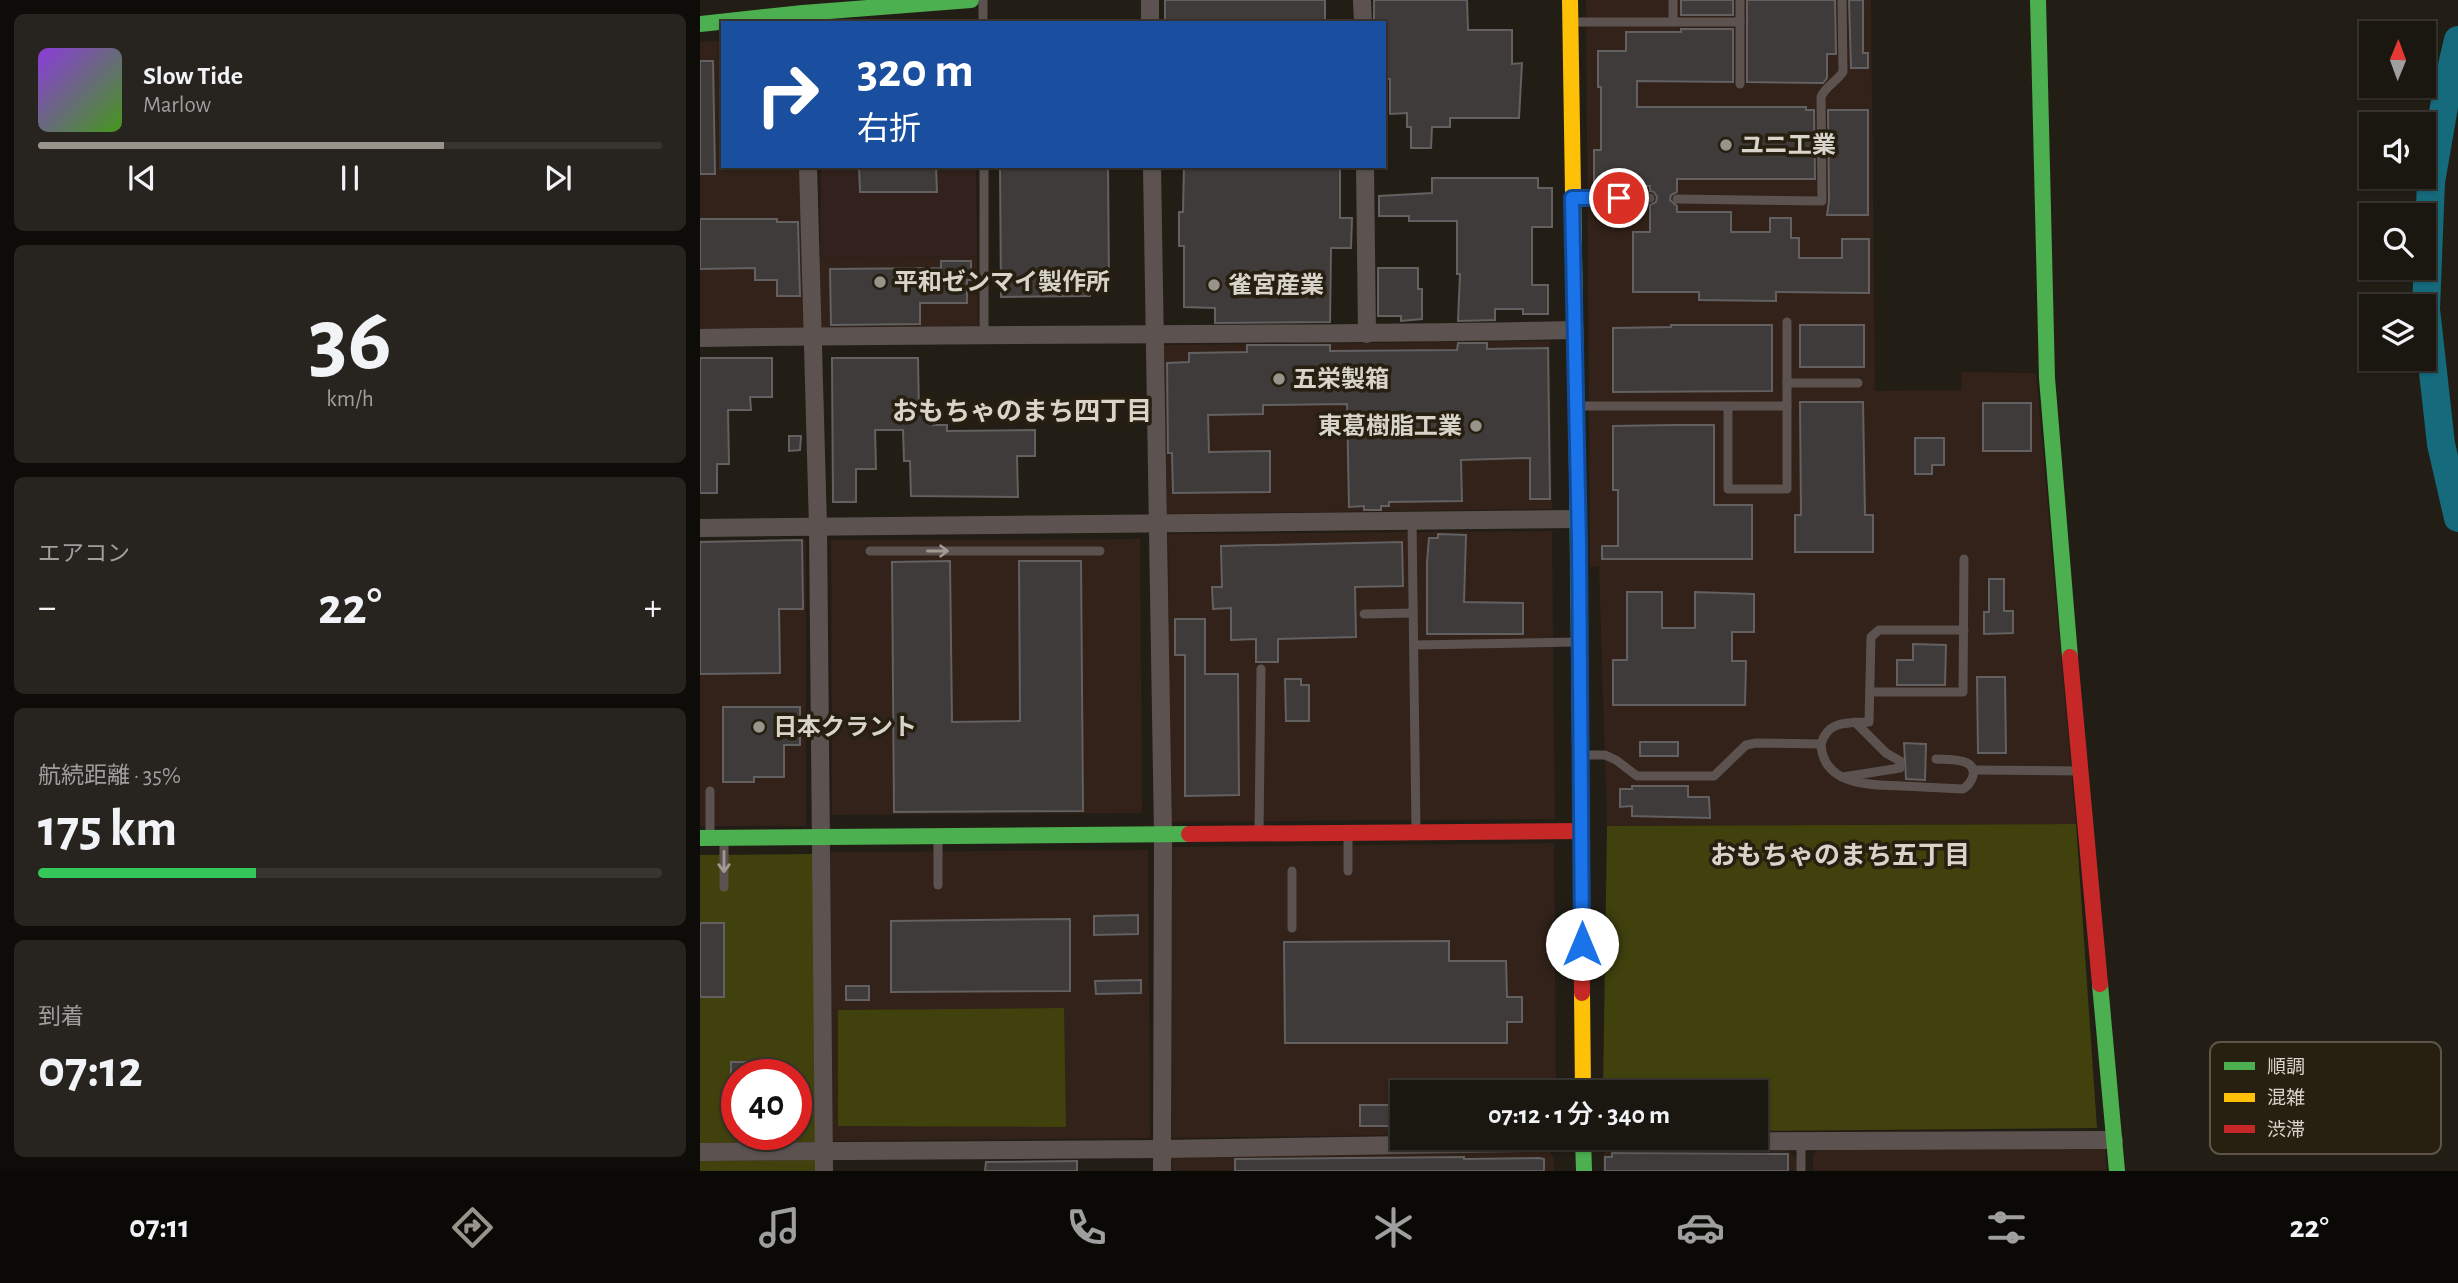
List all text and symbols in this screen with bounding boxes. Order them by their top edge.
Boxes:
north arrow [2359,21,2436,98]
map controls [2359,21,2436,371]
text: 320 m [857,47,974,96]
icon: right [742,49,833,140]
text: Slow Tide [143,63,243,89]
text: Marlow [143,94,211,117]
button: sound [2359,112,2436,189]
text: 右折 [857,113,921,145]
place label: ユニ工業 [1740,132,1836,158]
marker: ユニ工業 [1718,137,1734,153]
icon: previous [123,159,161,197]
icon: pause [331,159,369,197]
icon: next [539,159,577,197]
pin [1589,168,1649,228]
icon: arrive [1600,179,1638,217]
button: search [2359,203,2436,280]
place label: 平和ゼンマイ製作所 [894,269,1110,295]
place label: 雀宮産業 [1228,272,1324,298]
marker: 平和ゼンマイ製作所 [872,274,888,290]
marker: 雀宮産業 [1206,277,1222,293]
button: layers [2359,294,2436,371]
text: 36 [308,295,392,386]
place label: 五栄製箱 [1293,366,1389,392]
marker: 五栄製箱 [1271,371,1287,387]
text: km/h [326,388,374,411]
district label: おもちゃのまち四丁目 [892,398,1152,425]
place label: 東葛樹脂工業 [1318,413,1462,439]
marker: 東葛樹脂工業 [1468,418,1484,434]
text: エアコン [38,543,130,566]
one-way arrow [926,544,949,558]
text: 22° [318,581,382,633]
text: − [38,589,56,627]
text: + [644,589,662,627]
place label: 日本クラント [773,714,917,740]
marker: 日本クラント [751,719,767,735]
text: 航続距離 · 35% [38,765,181,788]
text: 175 km [38,803,177,855]
district label: おもちゃのまち五丁目 [1710,842,1970,869]
one-way arrow [717,851,731,874]
position arrow [1545,907,1619,981]
text: 到着 [38,1006,84,1029]
legend [2210,1042,2441,1154]
text: 07:12 [38,1044,143,1096]
text: 順調 [2267,1057,2305,1077]
speed limit sign: 40 [721,1059,812,1150]
text: 混雑 [2267,1087,2305,1108]
text: 07:12 · 1 分 · 340 m [1488,1102,1670,1128]
text: 渋滞 [2267,1119,2305,1140]
icon: directions [448,1203,497,1252]
icon: music [755,1203,804,1252]
icon: phone [1062,1203,1111,1252]
icon: climate [1369,1203,1418,1252]
icon: car [1676,1203,1725,1252]
icon: filters [1982,1203,2031,1252]
text: 07:11 [129,1211,190,1243]
text: 22° [2289,1211,2329,1243]

